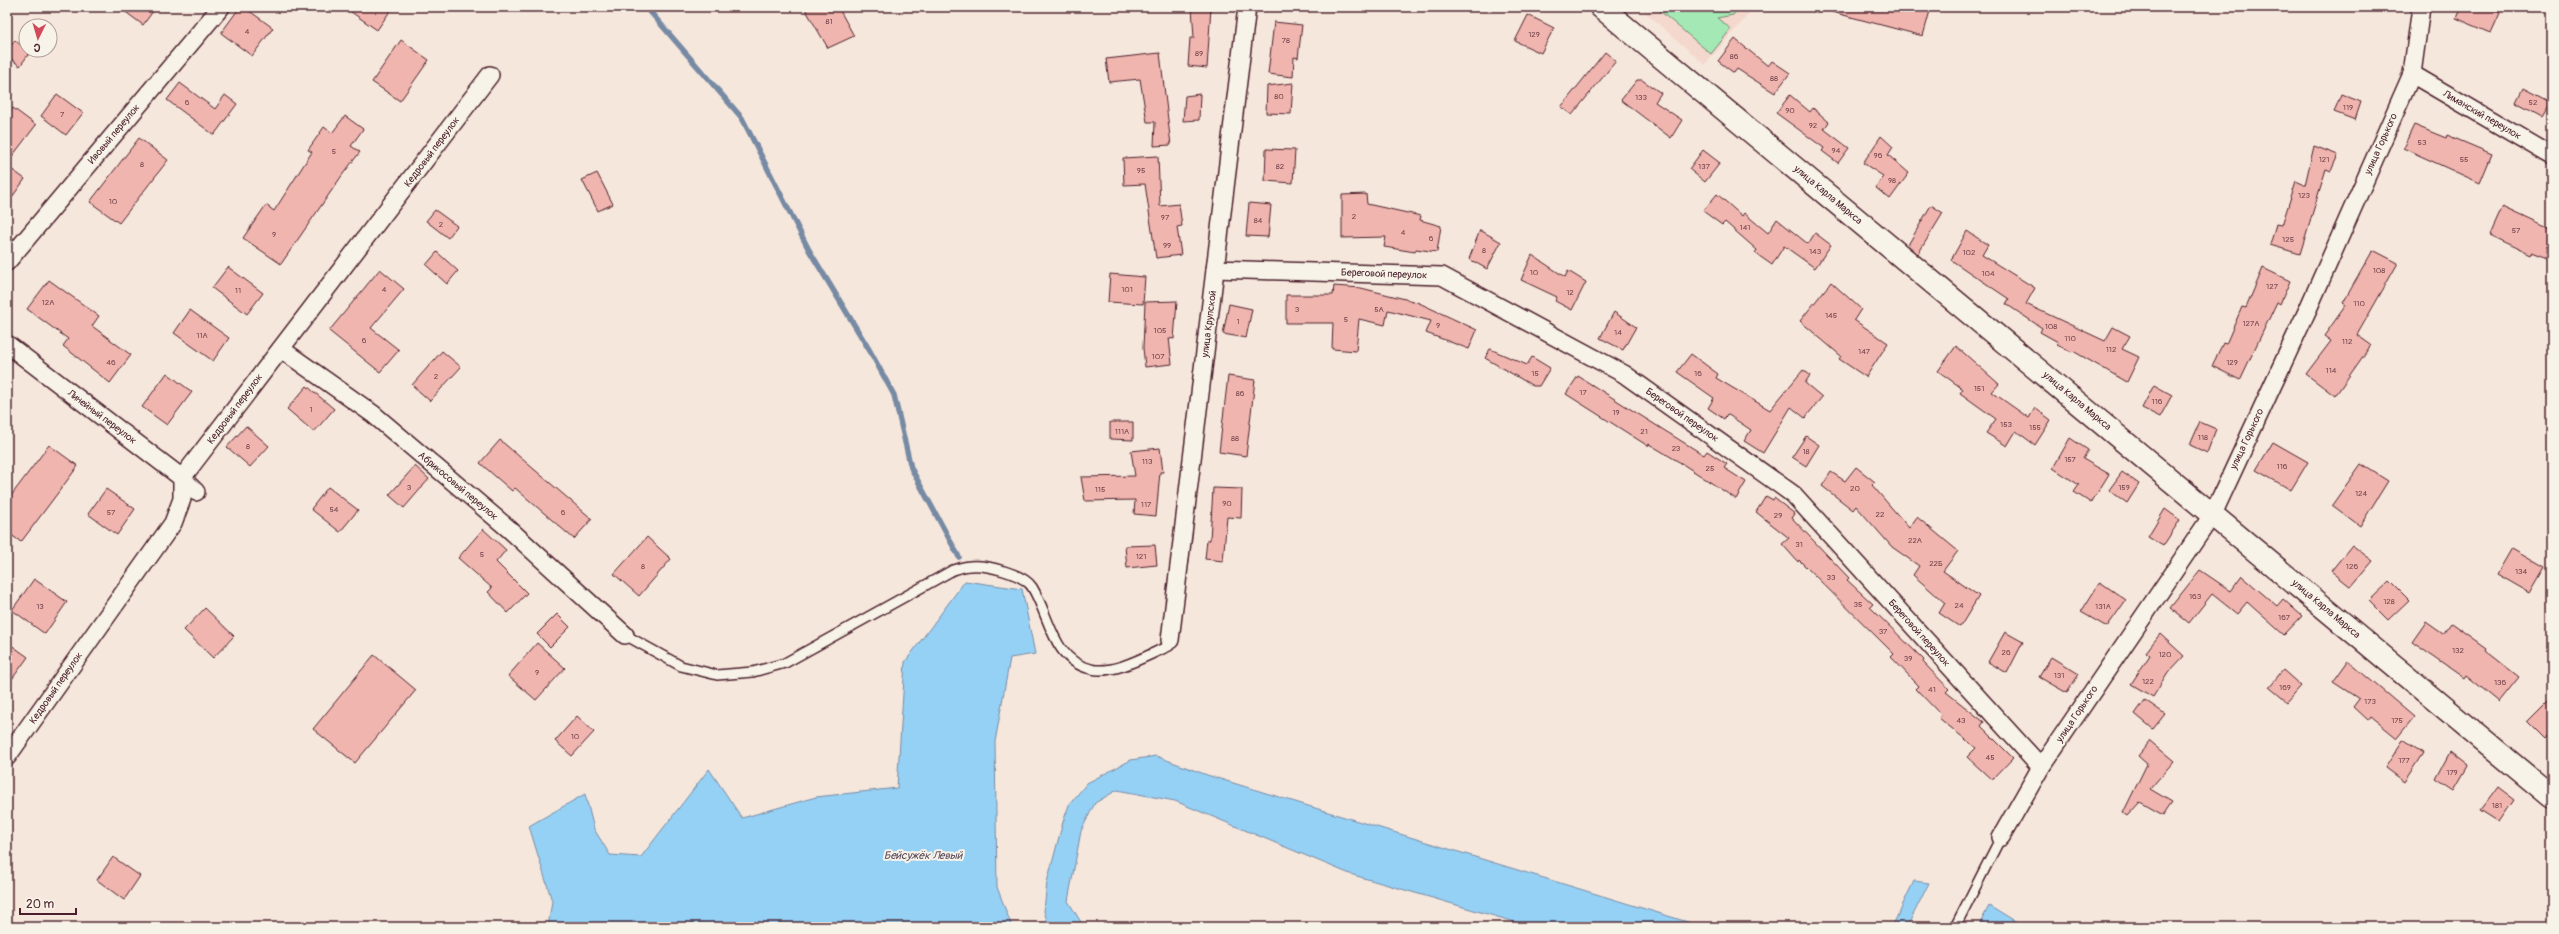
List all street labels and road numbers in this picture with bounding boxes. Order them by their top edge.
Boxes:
street label: Лиманский переулок [2440,87,2523,142]
street label: Ивовый переулок [86,102,142,166]
street label: улица Горького [2362,111,2400,177]
street label: Кедровый переулок [402,115,462,189]
street label: улица Карла Маркса [1791,162,1865,227]
street label: Береговой переулок [1341,266,1427,282]
street label: улица Крупской [1199,290,1219,359]
street label: улица Карла Маркса [2040,368,2114,433]
street label: Кедровый переулок [205,372,265,446]
street label: Береговой переулок [1643,385,1721,445]
street label: Линейный переулок [64,387,139,447]
street label: улица Горького [2227,406,2267,472]
street label: Абрикосовый переулок [416,449,500,523]
street label: улица Карла Маркса [2289,576,2363,641]
street label: Береговой переулок [1886,597,1952,669]
street label: Кедровый переулок [27,650,85,726]
street label: улица Горького [2053,683,2101,745]

